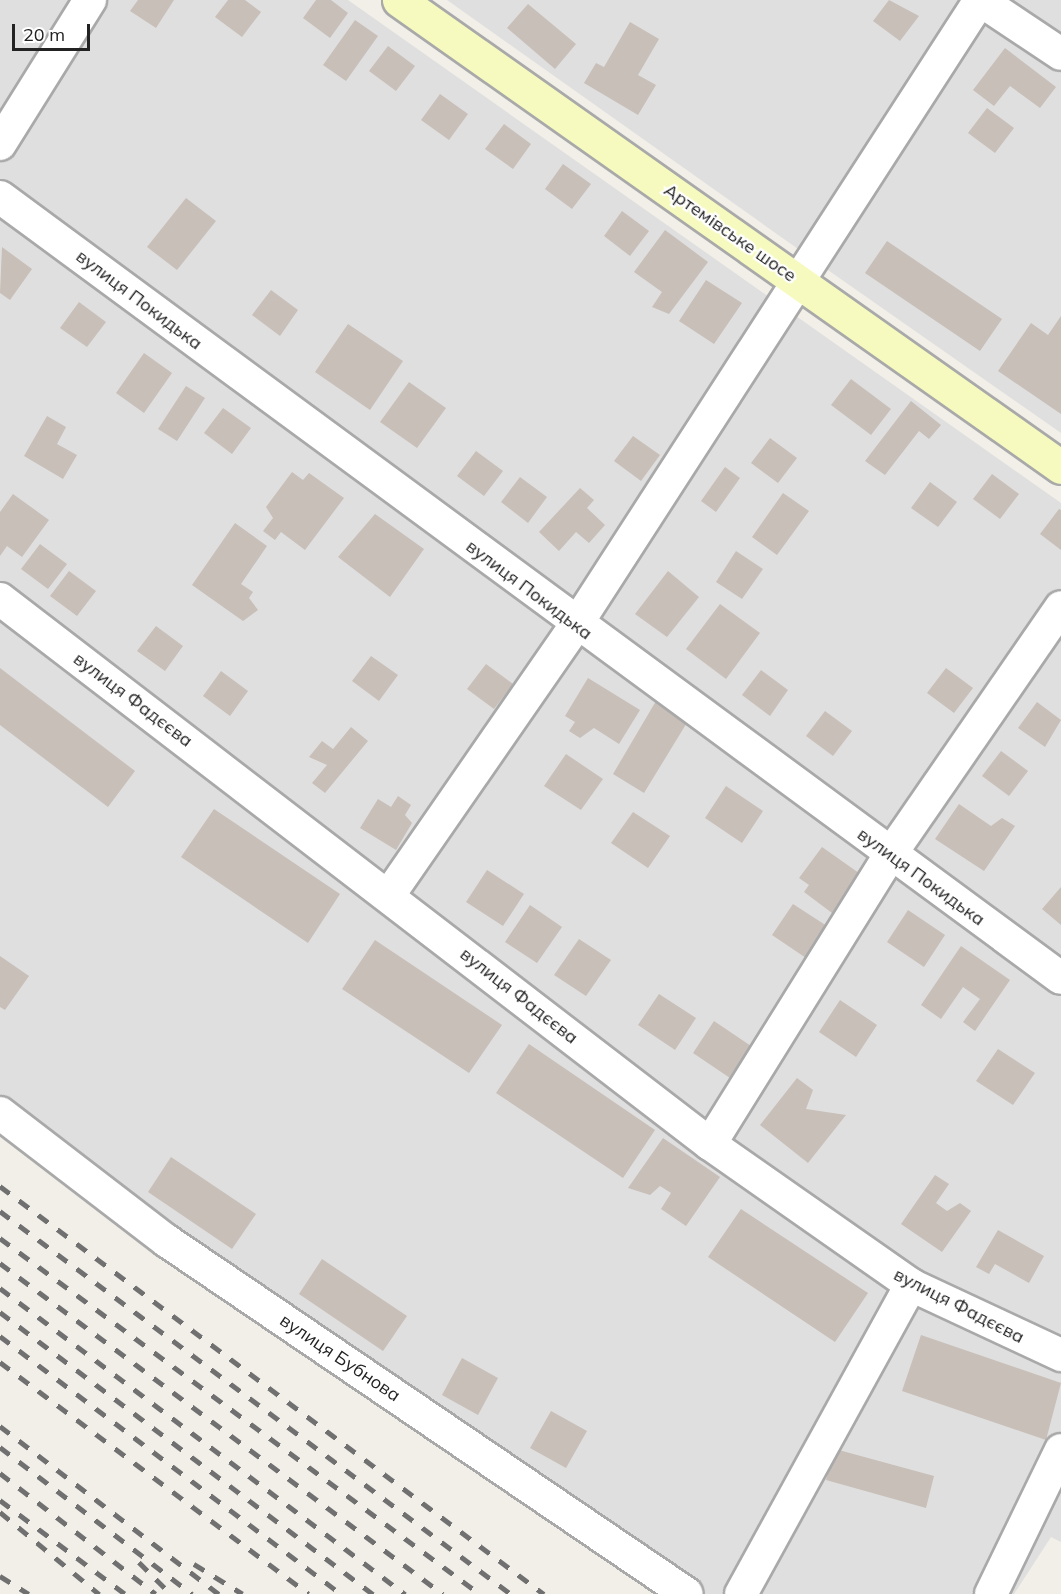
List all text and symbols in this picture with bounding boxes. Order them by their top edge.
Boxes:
scale bar [15,12,93,50]
text: 20 m [23,23,65,46]
street label: Артемівське шосе [660,179,800,287]
street label: вулиця Покидька [72,246,206,354]
street label: вулиця Покидька [462,536,596,644]
street label: вулиця Фадєєва [69,648,197,752]
street label: вулиця Покидька [853,824,989,930]
street label: вулиця Фадєєва [456,943,582,1049]
street label: вулиця Фадєєва [890,1264,1028,1348]
street label: вулиця Бубнова [276,1310,404,1406]

